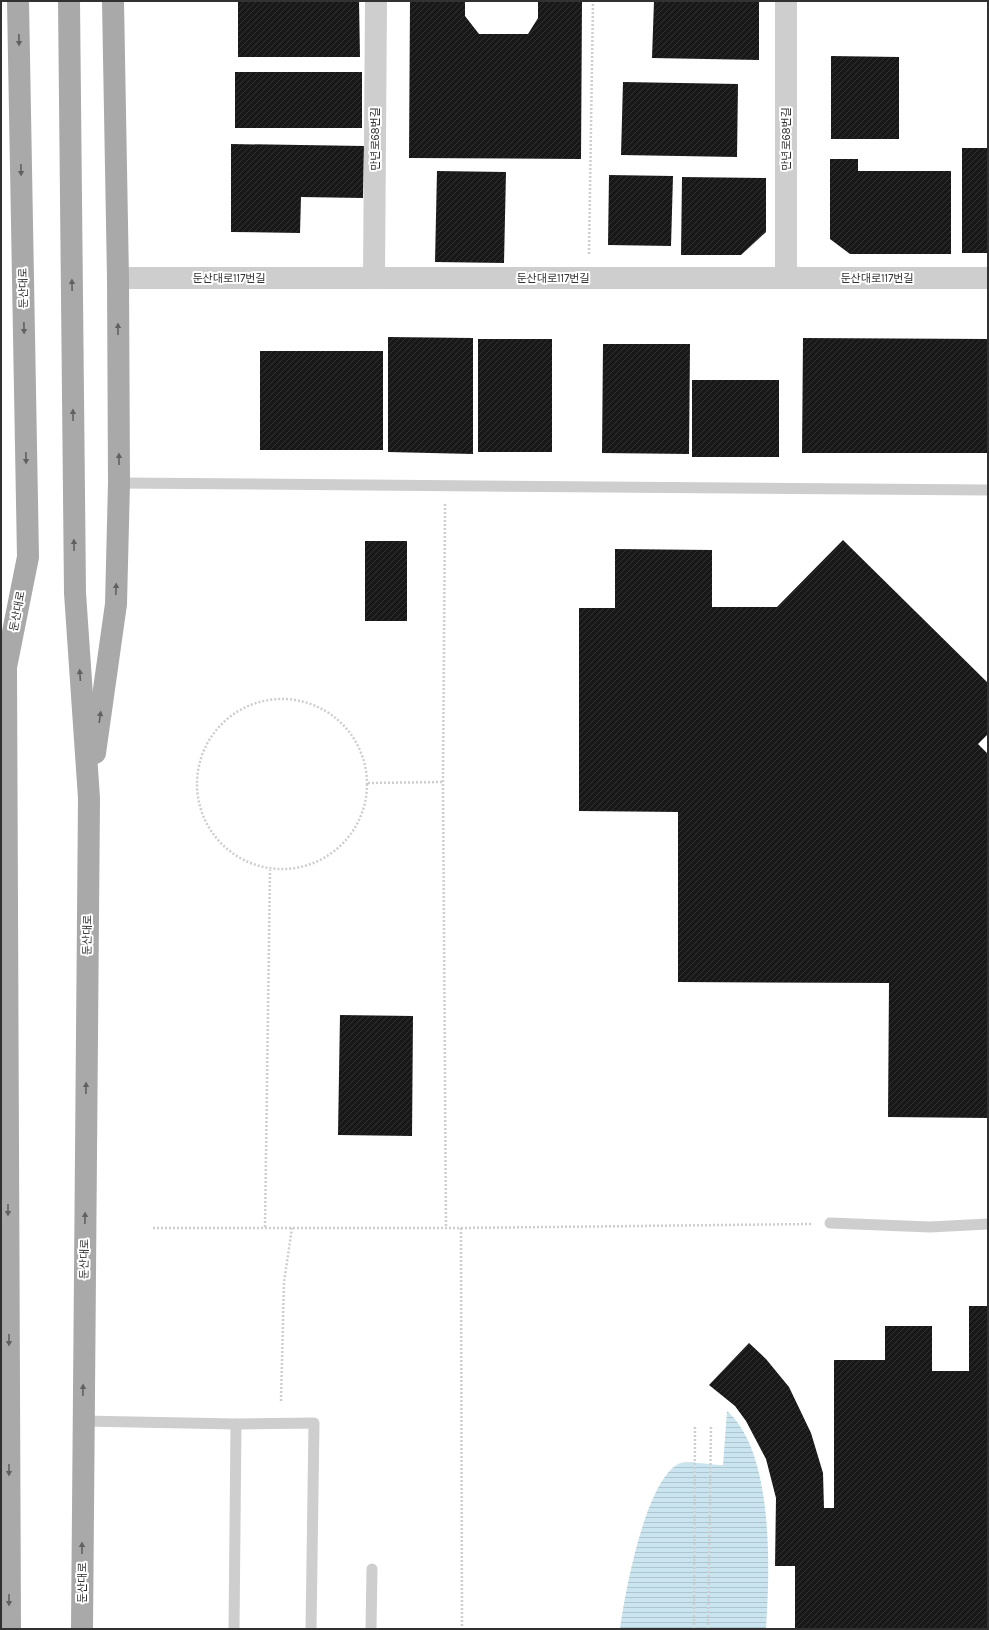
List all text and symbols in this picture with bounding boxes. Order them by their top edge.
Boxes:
one-way arrow [16,34,22,47]
street label: 만년로68번길 [369,107,382,171]
street label: 만년로68번길 [780,107,793,171]
one-way arrow [18,164,24,177]
street label: 둔산대로 [17,268,30,308]
street label: 둔산대로117번길 [192,272,266,285]
street label: 둔산대로117번길 [516,272,590,285]
street label: 둔산대로117번길 [840,272,914,285]
one-way arrow [69,278,75,291]
one-way arrow [21,322,27,335]
one-way arrow [115,322,121,335]
one-way arrow [70,408,76,421]
one-way arrow [23,452,29,465]
one-way arrow [116,452,122,465]
one-way arrow [71,538,77,551]
one-way arrow [113,582,119,595]
street label: 둔산대로 [7,590,28,632]
one-way arrow [77,669,84,681]
one-way arrow [97,711,103,724]
street label: 둔산대로 [81,915,94,955]
one-way arrow [83,1081,89,1094]
one-way arrow [5,1204,11,1217]
one-way arrow [82,1211,88,1224]
street label: 둔산대로 [78,1239,91,1279]
one-way arrow [6,1334,12,1347]
one-way arrow [80,1383,86,1396]
one-way arrow [6,1464,12,1477]
one-way arrow [79,1541,85,1554]
street label: 둔산대로 [76,1563,89,1603]
one-way arrow [6,1594,12,1607]

